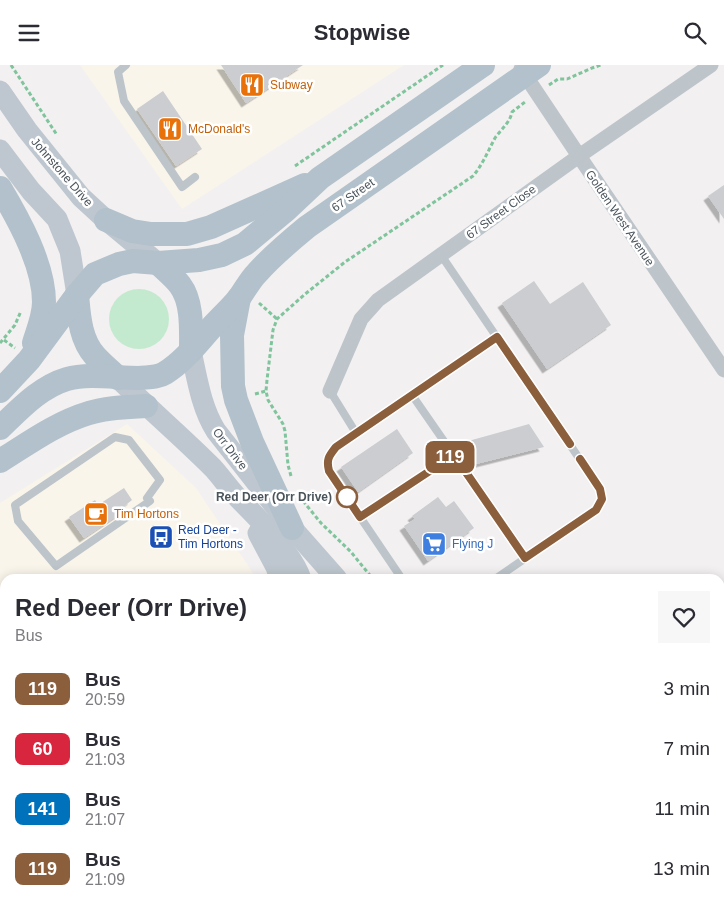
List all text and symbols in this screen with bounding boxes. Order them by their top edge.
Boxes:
icon: menu [15,19,43,47]
icon: search [681,19,709,47]
text: Stopwise [314,20,410,45]
restaurant icon: Subway [239,72,265,98]
place label: Subway [270,78,313,92]
restaurant icon: McDonald's [157,116,183,142]
place label: McDonald's [188,122,250,136]
street label: Johnstone Drive [28,135,96,210]
street label: Golden West Avenue [583,168,657,269]
street label: 67 Street [329,175,378,215]
street label: 67 Street Close [463,182,539,242]
street label: Orr Drive [210,425,250,473]
line badge: 119 [421,441,479,473]
text: 119 [435,447,465,467]
marker: Red Deer (Orr Drive) [336,486,358,508]
place label: Red Deer (Orr Drive) [216,490,332,504]
cafe icon: Tim Hortons [83,501,109,527]
place label: Tim Hortons [114,507,179,521]
place label: Red Deer - Tim Hortons [178,523,243,551]
bus stop icon: Red Deer - Tim Hortons [148,524,174,550]
supermarket icon: Flying J [421,531,447,557]
place label: Flying J [452,537,493,551]
button: heart [658,591,710,643]
text: Red Deer (Orr Drive) [15,594,247,621]
text: Bus [15,627,43,644]
text: Bus [85,669,121,690]
text: 3 min [664,678,710,699]
text: 119 [28,679,57,699]
text: 20:59 [85,691,125,708]
text: Bus [85,729,121,750]
text: 7 min [664,738,710,759]
text: 60 [32,739,53,759]
text: 21:03 [85,751,125,768]
text: Bus [85,789,121,810]
text: 11 min [654,798,710,819]
text: 141 [27,799,58,819]
text: 21:07 [85,811,125,828]
text: Bus [85,849,121,870]
text: 13 min [653,858,710,879]
text: 119 [28,859,57,879]
text: 21:09 [85,871,125,888]

